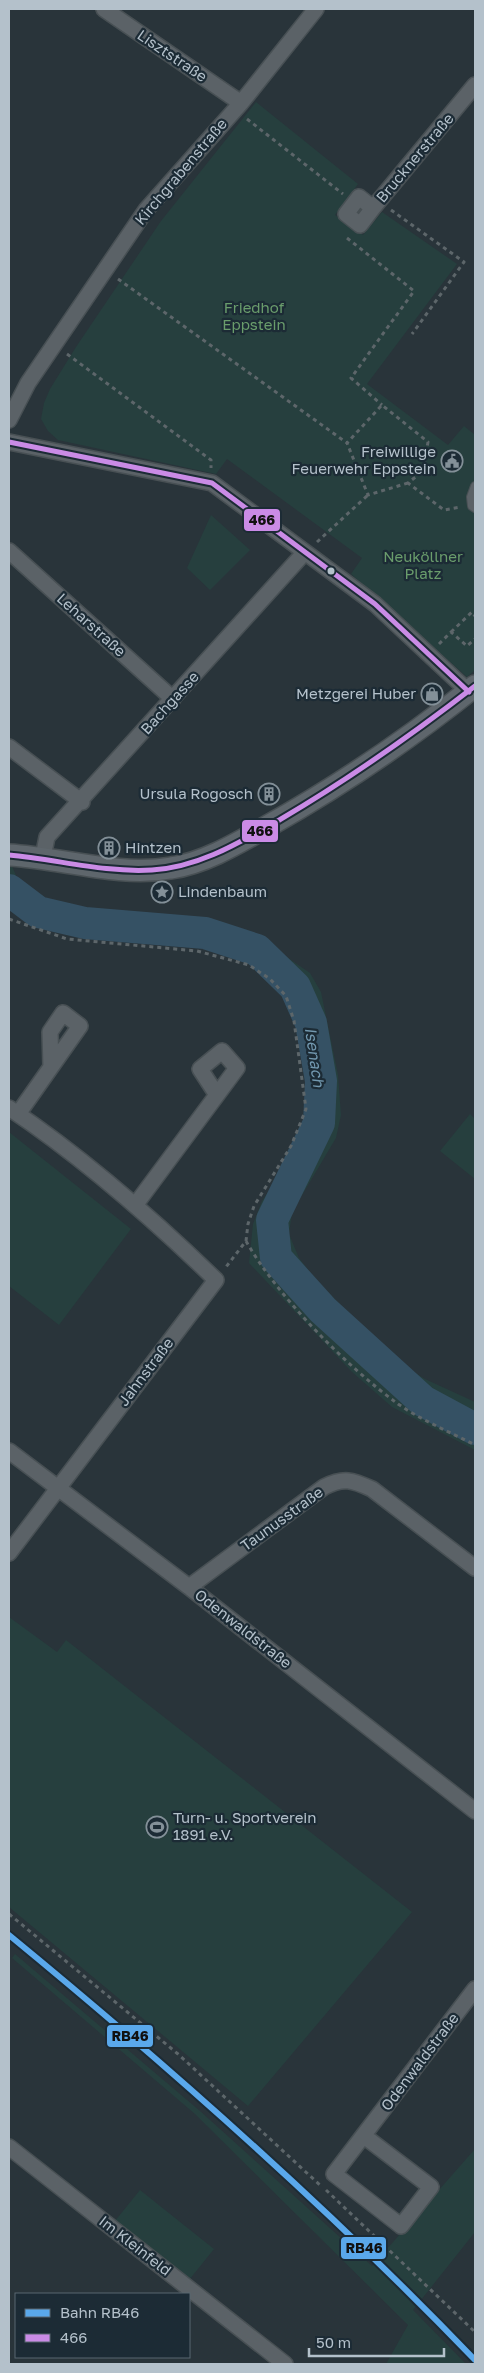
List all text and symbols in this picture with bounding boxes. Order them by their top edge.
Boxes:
street label: Lisztstraße [134,25,211,85]
street label: Brucknerstraße [372,109,457,206]
street label: Kirchgrabenstraße [130,114,230,228]
park label: Friedhof Eppstein [222,298,286,333]
place label: Freiwillige Feuerwehr Eppstein [292,442,436,477]
public building icon: Freiwillige Feuerwehr Eppstein [440,449,464,473]
line badge: 466 [243,508,281,532]
text: 466 [249,511,275,528]
park label: Neuköllner Platz [383,547,463,582]
unlabelled marker [326,566,336,576]
street label: Leharstraße [54,589,130,660]
street label: Bachgasse [136,667,202,737]
shop icon: Metzgerei Huber [420,682,444,706]
place label: Metzgerei Huber [296,684,416,702]
building icon: Ursula Rogosch [257,782,281,806]
place label: Ursula Rogosch [140,784,253,802]
line badge: 466 [241,819,279,843]
text: 466 [247,822,273,839]
building icon: Hintzen [97,836,121,860]
place label: Hintzen [125,838,181,856]
place icon: Lindenbaum [150,880,174,904]
place label: Lindenbaum [178,882,267,900]
water label: Isenach [301,1026,329,1089]
street label: Jahnstraße [114,1333,177,1409]
street label: Taunusstraße [237,1482,326,1554]
street label: Odenwaldstraße [192,1585,296,1672]
place label: Turn- u. Sportverein 1891 e.V. [173,1808,317,1843]
sports icon: Turn- u. Sportverein 1891 e.V. [145,1815,169,1839]
street label: Odenwaldstraße [377,2009,462,2114]
line badge: RB46 [106,2024,154,2048]
text: RB46 [111,2027,149,2044]
street label: Im Kleinfeld [96,2212,175,2279]
line badge: RB46 [340,2236,387,2260]
text: RB46 [345,2239,383,2256]
legend [15,2293,190,2358]
text: Bahn RB46 [60,2303,139,2321]
scale bar [309,2326,444,2358]
text: 466 [60,2328,87,2346]
text: 50 m [316,2333,351,2351]

